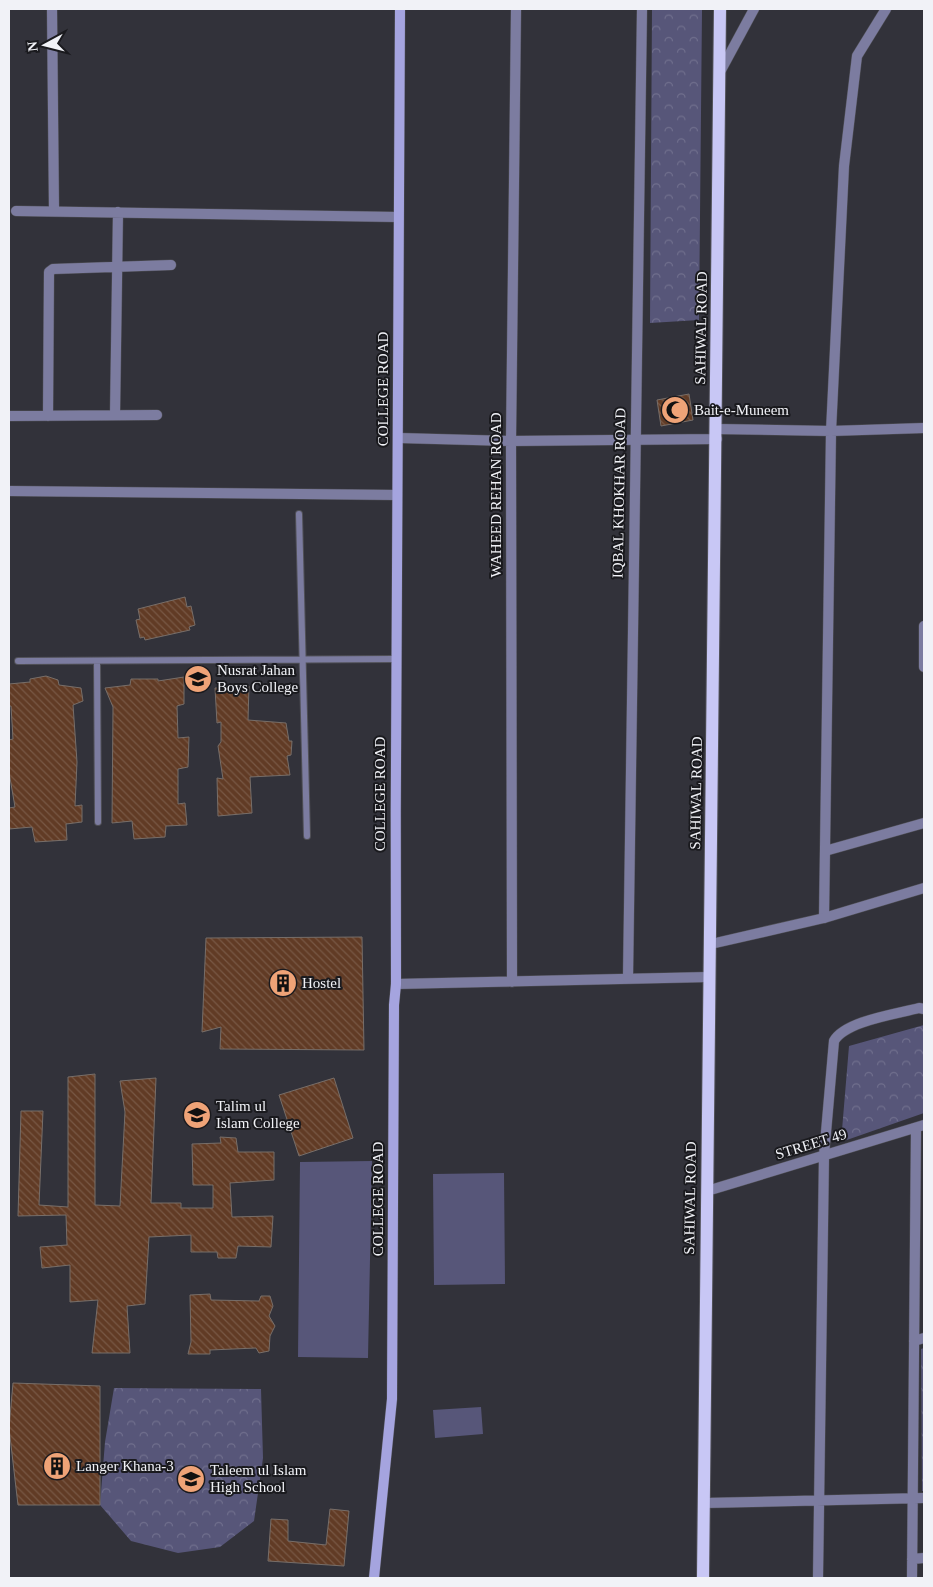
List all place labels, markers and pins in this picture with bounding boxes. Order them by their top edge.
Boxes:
mosque icon: Bait-e-Muneem [660,395,690,425]
place label: Bait-e-Muneem [694,402,789,418]
place label: Nusrat Jahan Boys College [217,662,299,695]
school or university icon: Nusrat Jahan Boys College [183,664,213,694]
building icon: Hostel [268,968,298,998]
place label: Hostel [302,975,341,991]
place label: Talim ul Islam College [216,1098,300,1131]
school or university icon: Talim ul Islam College [182,1100,212,1130]
building icon: Langer Khana-3 [42,1451,72,1481]
place label: Langer Khana-3 [76,1458,174,1474]
place label: Taleem ul Islam High School [210,1462,307,1495]
school or university icon: Taleem ul Islam High School [176,1464,206,1494]

